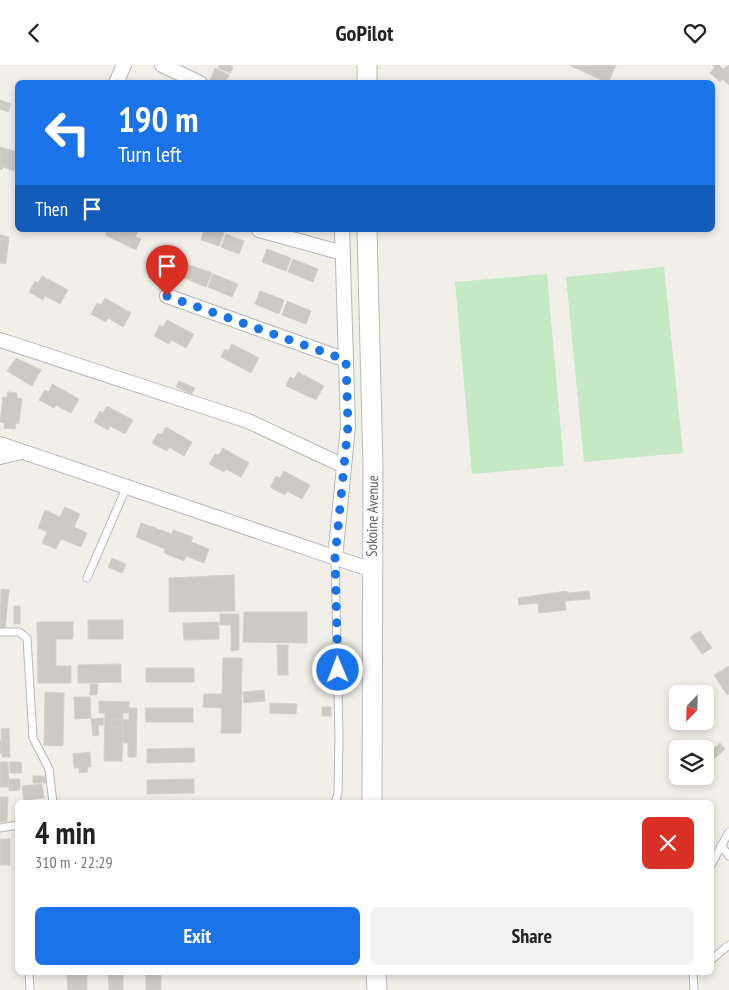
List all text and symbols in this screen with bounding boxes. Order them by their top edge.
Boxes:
icon: back [20,19,48,47]
text: GoPilot [336,19,393,47]
icon: heart [681,19,709,47]
text: 190 m [118,96,199,142]
icon: left [35,100,100,165]
text: Turn left [118,140,182,168]
icon: arrive [78,195,106,223]
text: Then [35,197,68,221]
pin [146,245,188,296]
icon: arrive [153,252,181,280]
street label: Sokoine Avenue [362,475,382,557]
position arrow [311,643,363,695]
north arrow [669,685,714,730]
map controls [669,685,714,785]
button: layers [669,740,714,785]
text: 4 min [35,813,96,852]
button: close [642,817,694,869]
text: 310 m · 22:29 [35,852,113,872]
button: Exit [35,907,360,965]
button: Share [370,907,694,965]

